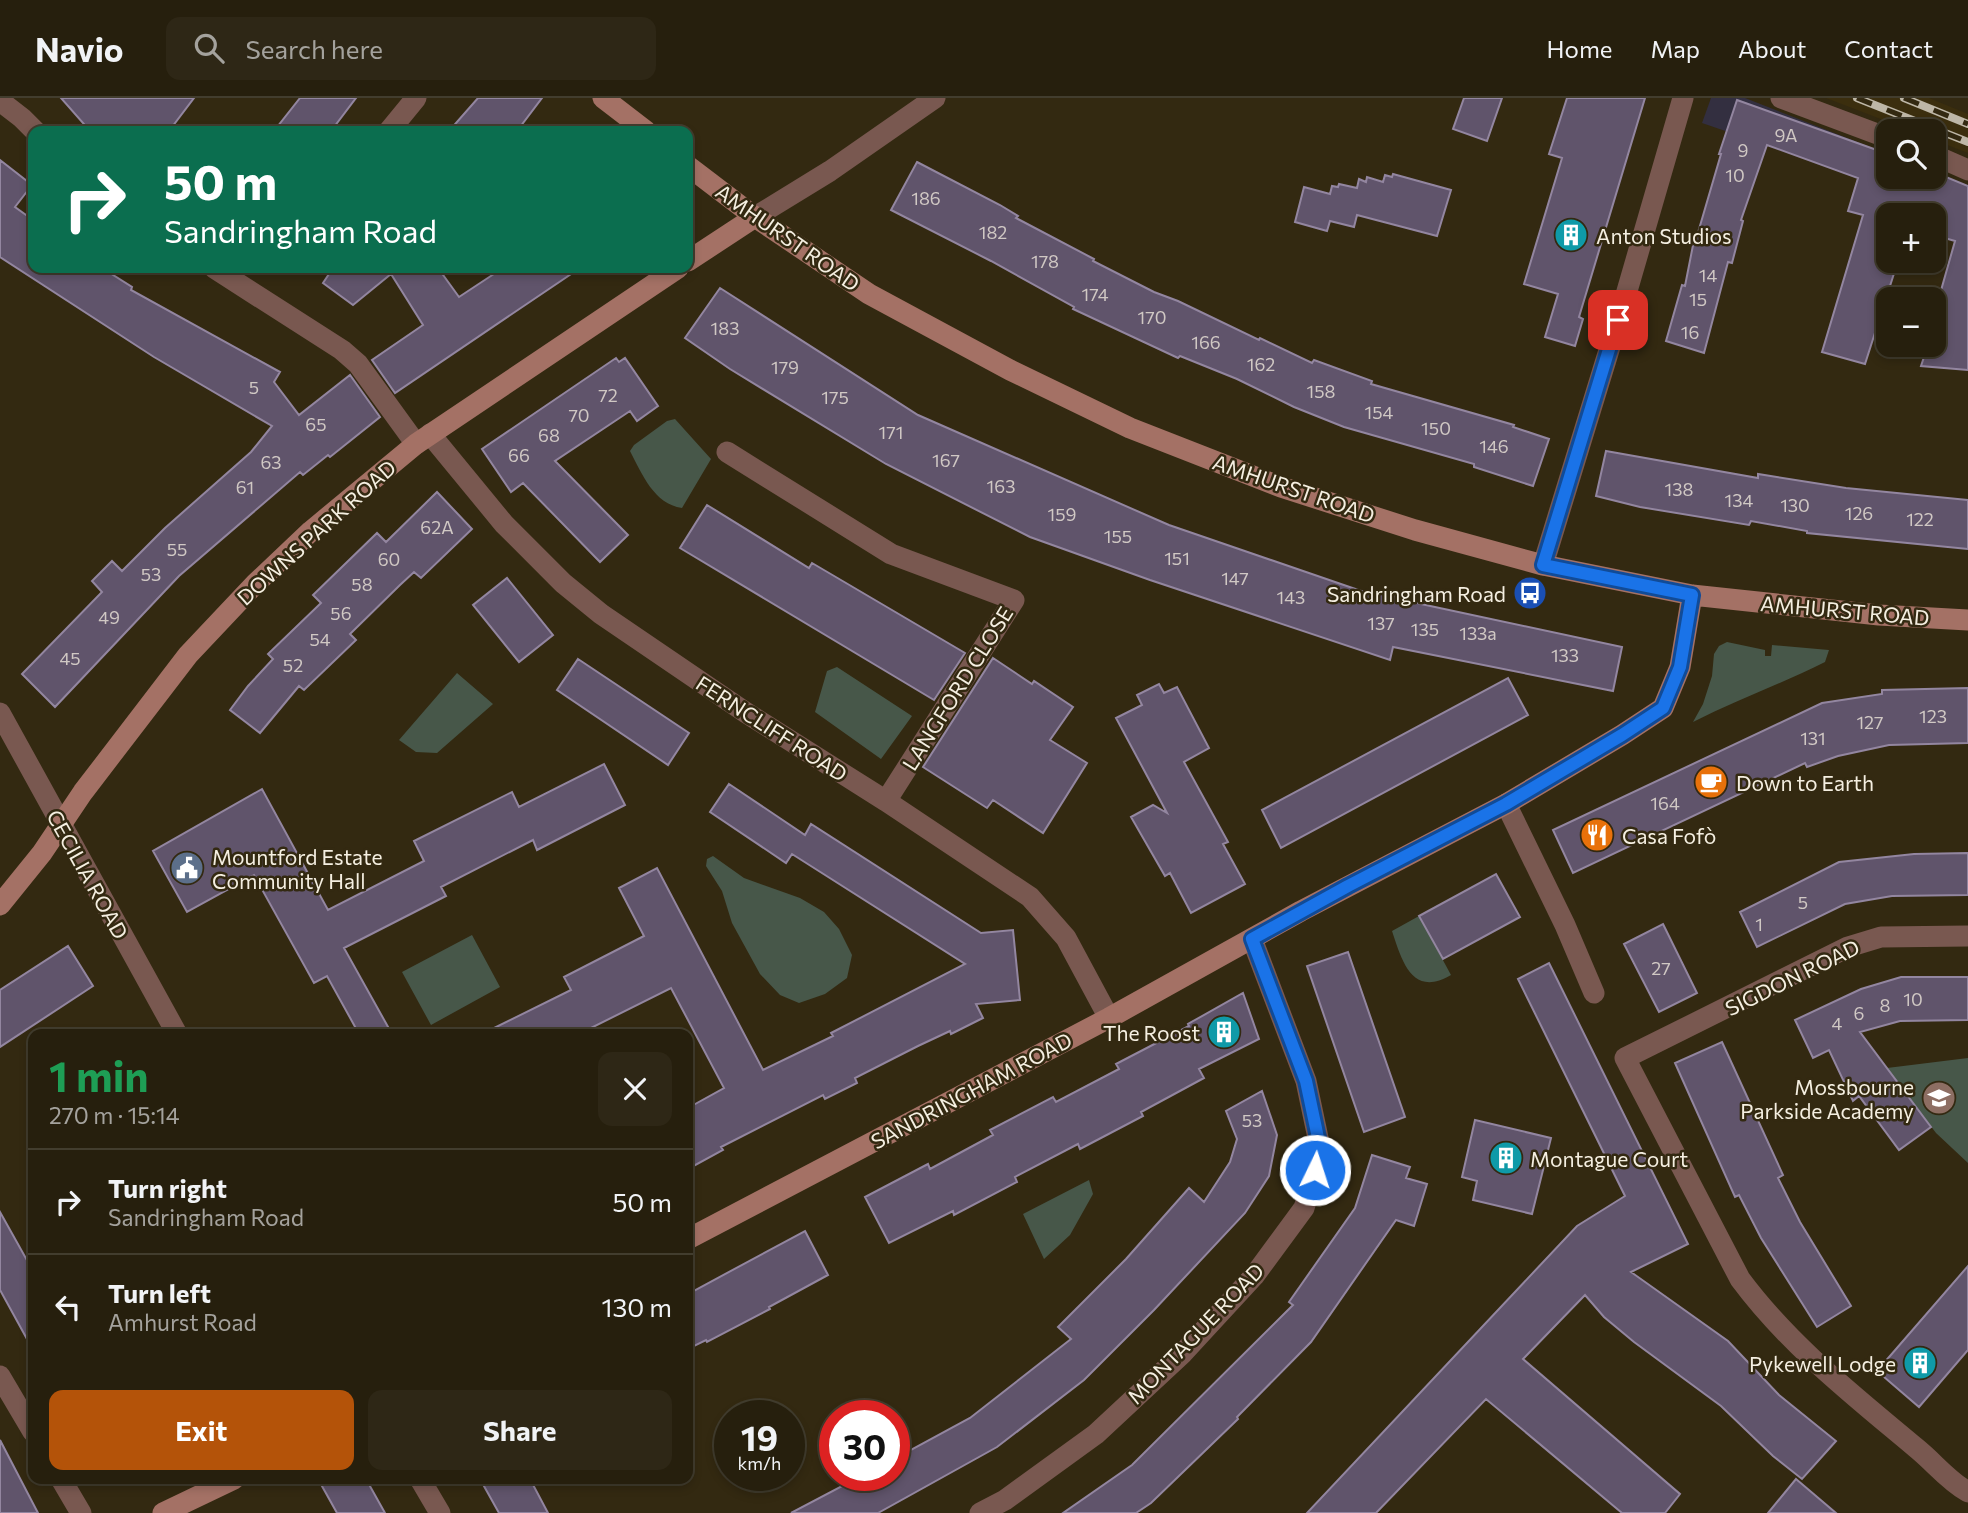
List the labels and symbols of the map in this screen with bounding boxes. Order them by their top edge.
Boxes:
house number: 9A [1775,124,1797,146]
house number: 9 [1738,139,1748,161]
house number: 10 [1725,164,1745,186]
street label: AMHURST ROAD [711,178,865,296]
house number: 186 [911,187,941,209]
building icon: Anton Studios [1552,216,1590,254]
house number: 182 [979,221,1007,243]
place label: Anton Studios [1596,223,1731,248]
house number: 178 [1031,250,1059,272]
house number: 14 [1699,264,1717,286]
house number: 174 [1082,283,1109,305]
house number: 15 [1689,288,1707,310]
pin [1588,290,1648,350]
house number: 170 [1138,306,1166,328]
house number: 183 [711,317,739,339]
house number: 16 [1681,321,1699,343]
house number: 166 [1191,331,1221,353]
house number: 162 [1247,353,1275,375]
house number: 179 [771,356,799,378]
house number: 5 [249,376,259,398]
house number: 158 [1307,380,1336,402]
house number: 72 [598,384,618,406]
house number: 175 [821,386,849,408]
house number: 154 [1365,401,1394,423]
house number: 70 [568,404,590,426]
house number: 65 [305,413,327,435]
house number: 150 [1421,417,1451,439]
house number: 171 [879,421,903,443]
house number: 68 [538,424,560,446]
house number: 146 [1479,435,1509,457]
house number: 66 [508,444,530,466]
house number: 167 [932,449,960,471]
street label: AMHURST ROAD [1210,449,1378,527]
house number: 63 [260,451,282,473]
street label: DOWNS PARK ROAD [232,454,400,610]
house number: 163 [987,475,1015,497]
house number: 61 [236,476,254,498]
house number: 138 [1665,478,1694,500]
house number: 134 [1725,489,1754,511]
house number: 130 [1780,494,1810,516]
house number: 126 [1845,502,1873,524]
house number: 159 [1048,503,1076,525]
house number: 122 [1906,508,1934,530]
house number: 62A [420,516,454,538]
house number: 155 [1104,525,1132,547]
house number: 55 [167,538,187,560]
house number: 151 [1164,547,1190,569]
house number: 60 [378,548,400,570]
house number: 53 [141,563,161,585]
house number: 147 [1221,567,1249,589]
house number: 58 [351,573,373,595]
bus stop icon: Sandringham Road [1511,574,1549,612]
place label: Sandringham Road [1327,581,1506,606]
house number: 143 [1277,586,1305,608]
street label: AMHURST ROAD [1759,590,1931,630]
street label: LANGFORD CLOSE [896,601,1018,775]
house number: 56 [330,602,352,624]
house number: 49 [98,606,120,628]
house number: 137 [1367,612,1395,634]
house number: 135 [1411,618,1439,640]
house number: 133a [1459,622,1497,644]
house number: 54 [309,628,331,650]
house number: 133 [1551,644,1579,666]
house number: 45 [59,647,81,669]
house number: 52 [283,654,303,676]
street label: FERNCLIFF ROAD [692,670,852,786]
house number: 123 [1919,705,1947,727]
house number: 127 [1856,711,1884,733]
house number: 131 [1800,727,1826,749]
cafe icon: Down to Earth [1692,763,1730,801]
place label: Down to Earth [1736,770,1874,795]
house number: 164 [1650,792,1680,814]
street label: CECILIA ROAD [42,805,134,943]
restaurant icon: Casa Fofò [1578,816,1616,854]
place label: Casa Fofò [1622,823,1716,848]
place label: Mountford Estate Community Hall [212,844,383,893]
public building icon: Mountford Estate Community Hall [168,849,206,887]
house number: 5 [1798,891,1808,913]
house number: 1 [1755,913,1763,935]
street label: SIGDON ROAD [1721,934,1863,1020]
house number: 27 [1651,957,1671,979]
house number: 10 [1903,988,1923,1010]
house number: 8 [1880,994,1891,1016]
house number: 6 [1854,1002,1864,1024]
house number: 4 [1832,1012,1843,1034]
building icon: The Roost [1205,1013,1243,1051]
place label: The Roost [1103,1020,1200,1045]
street label: SANDRINGHAM ROAD [866,1026,1076,1154]
place label: Mossbourne Parkside Academy [1740,1074,1914,1123]
school or university icon: Mossbourne Parkside Academy [1920,1079,1958,1117]
house number: 53 [1242,1109,1262,1131]
position arrow [1278,1133,1352,1207]
building icon: Montague Court [1487,1139,1525,1177]
place label: Montague Court [1530,1146,1688,1171]
street label: MONTAGUE ROAD [1122,1258,1268,1408]
building icon: Pykewell Lodge [1901,1344,1939,1382]
place label: Pykewell Lodge [1749,1351,1896,1376]
speed limit sign: 30 [819,1400,910,1491]

